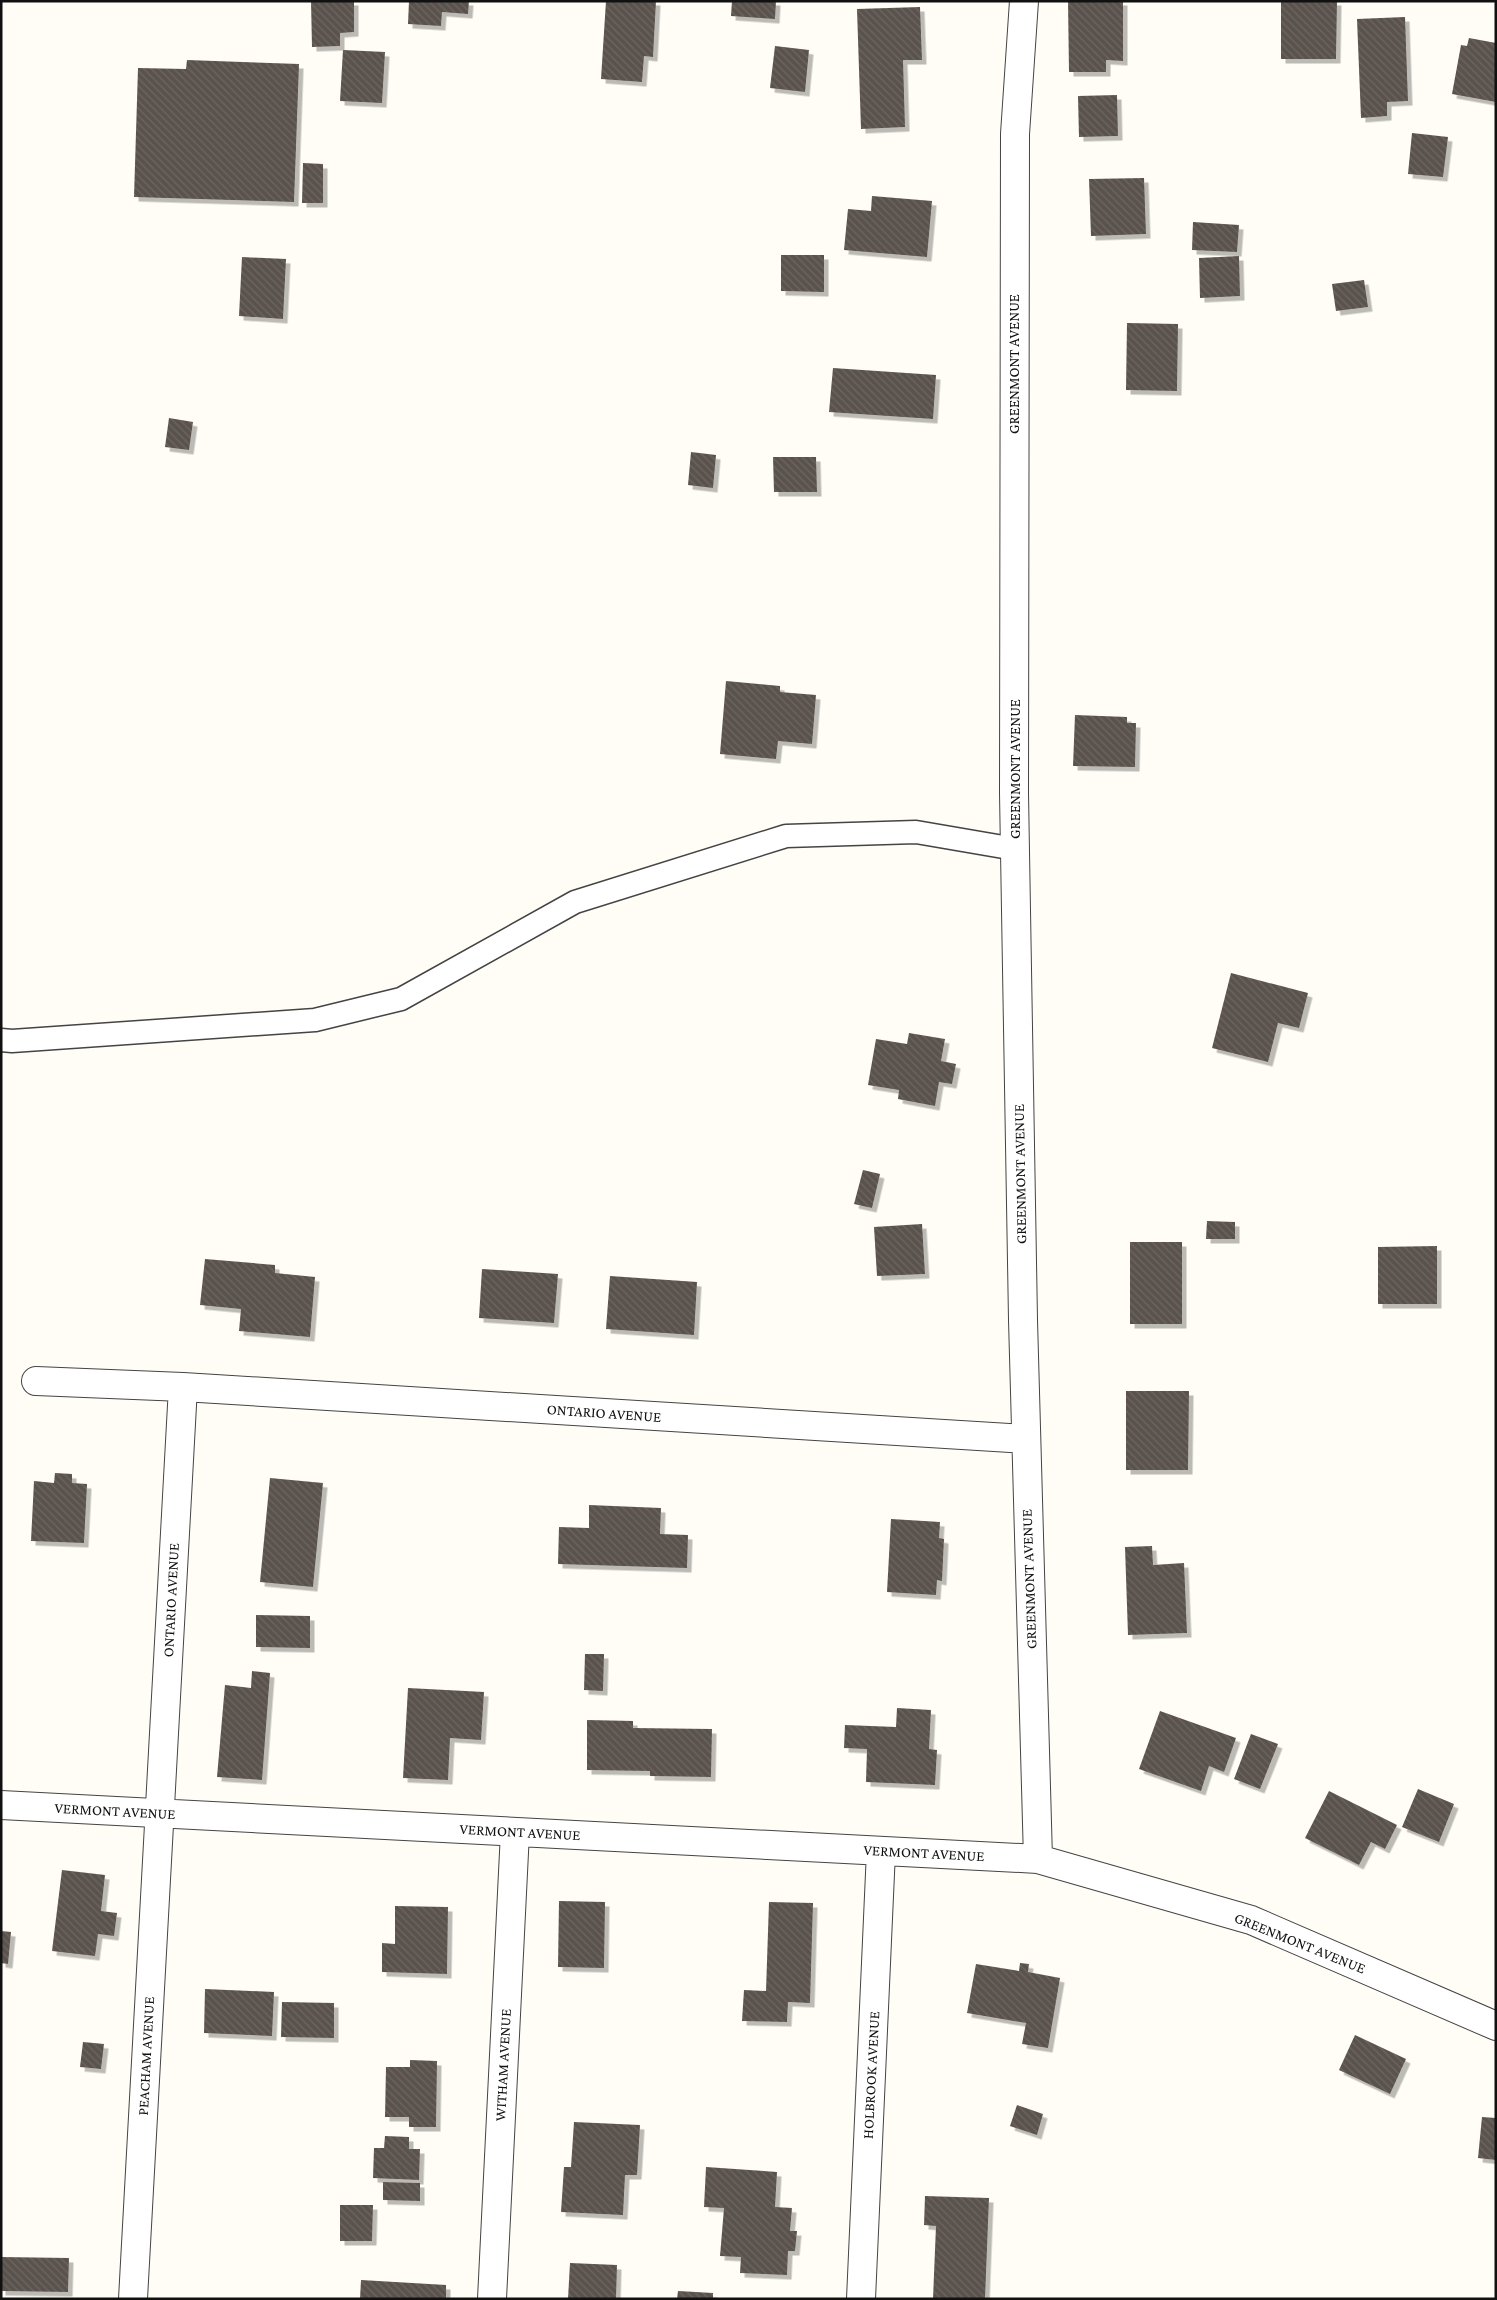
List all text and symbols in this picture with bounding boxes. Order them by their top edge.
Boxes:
street label: GREENMONT AVENUE [1006,294,1022,434]
street label: GREENMONT AVENUE [1007,699,1023,839]
street label: GREENMONT AVENUE [1011,1104,1029,1244]
street label: ONTARIO AVENUE [546,1401,662,1425]
street label: GREENMONT AVENUE [1019,1509,1039,1649]
street label: ONTARIO AVENUE [160,1542,182,1658]
street label: VERMONT AVENUE [54,1800,176,1822]
street label: VERMONT AVENUE [459,1821,581,1843]
street label: VERMONT AVENUE [863,1842,985,1864]
street label: GREENMONT AVENUE [1232,1909,1368,1977]
street label: PEACHAM AVENUE [135,1996,157,2116]
street label: WITHAM AVENUE [492,2008,514,2122]
street label: HOLBROOK AVENUE [860,2011,882,2139]

